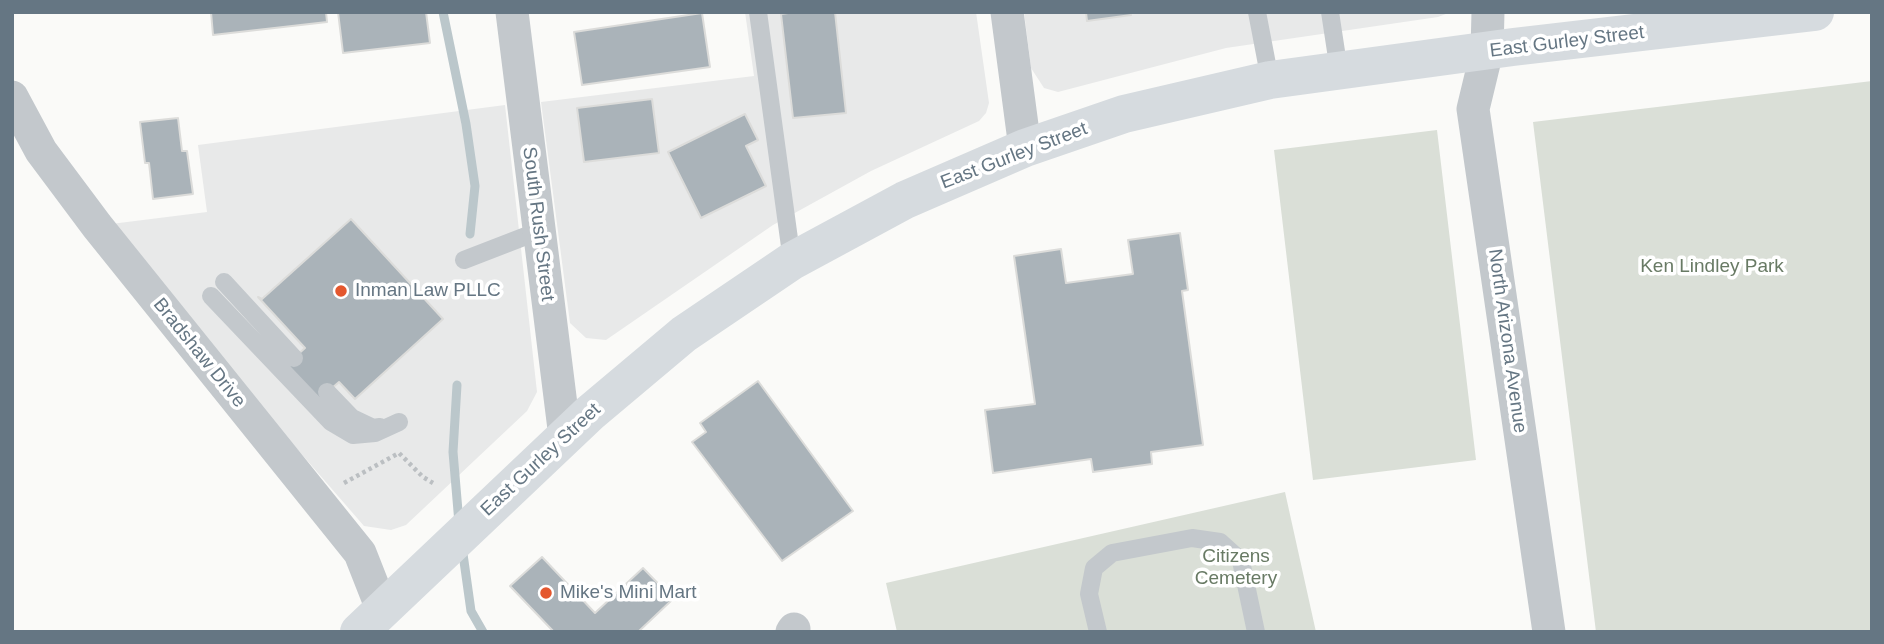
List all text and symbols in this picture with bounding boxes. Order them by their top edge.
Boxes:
street label: East Gurley Street [1489,21,1645,63]
street label: East Gurley Street [937,118,1091,194]
street label: South Rush Street [517,146,559,302]
street label: North Arizona Avenue [1483,248,1531,434]
park label: Ken Lindley Park [1640,256,1784,278]
place label: Inman Law PLLC [355,280,501,302]
marker: Inman Law PLLC [333,283,349,299]
street label: Bradshaw Drive [148,294,250,412]
street label: East Gurley Street [476,399,606,521]
park label: Citizens Cemetery [1195,546,1277,590]
place label: Mike's Mini Mart [560,582,697,604]
marker: Mike's Mini Mart [538,585,554,601]

